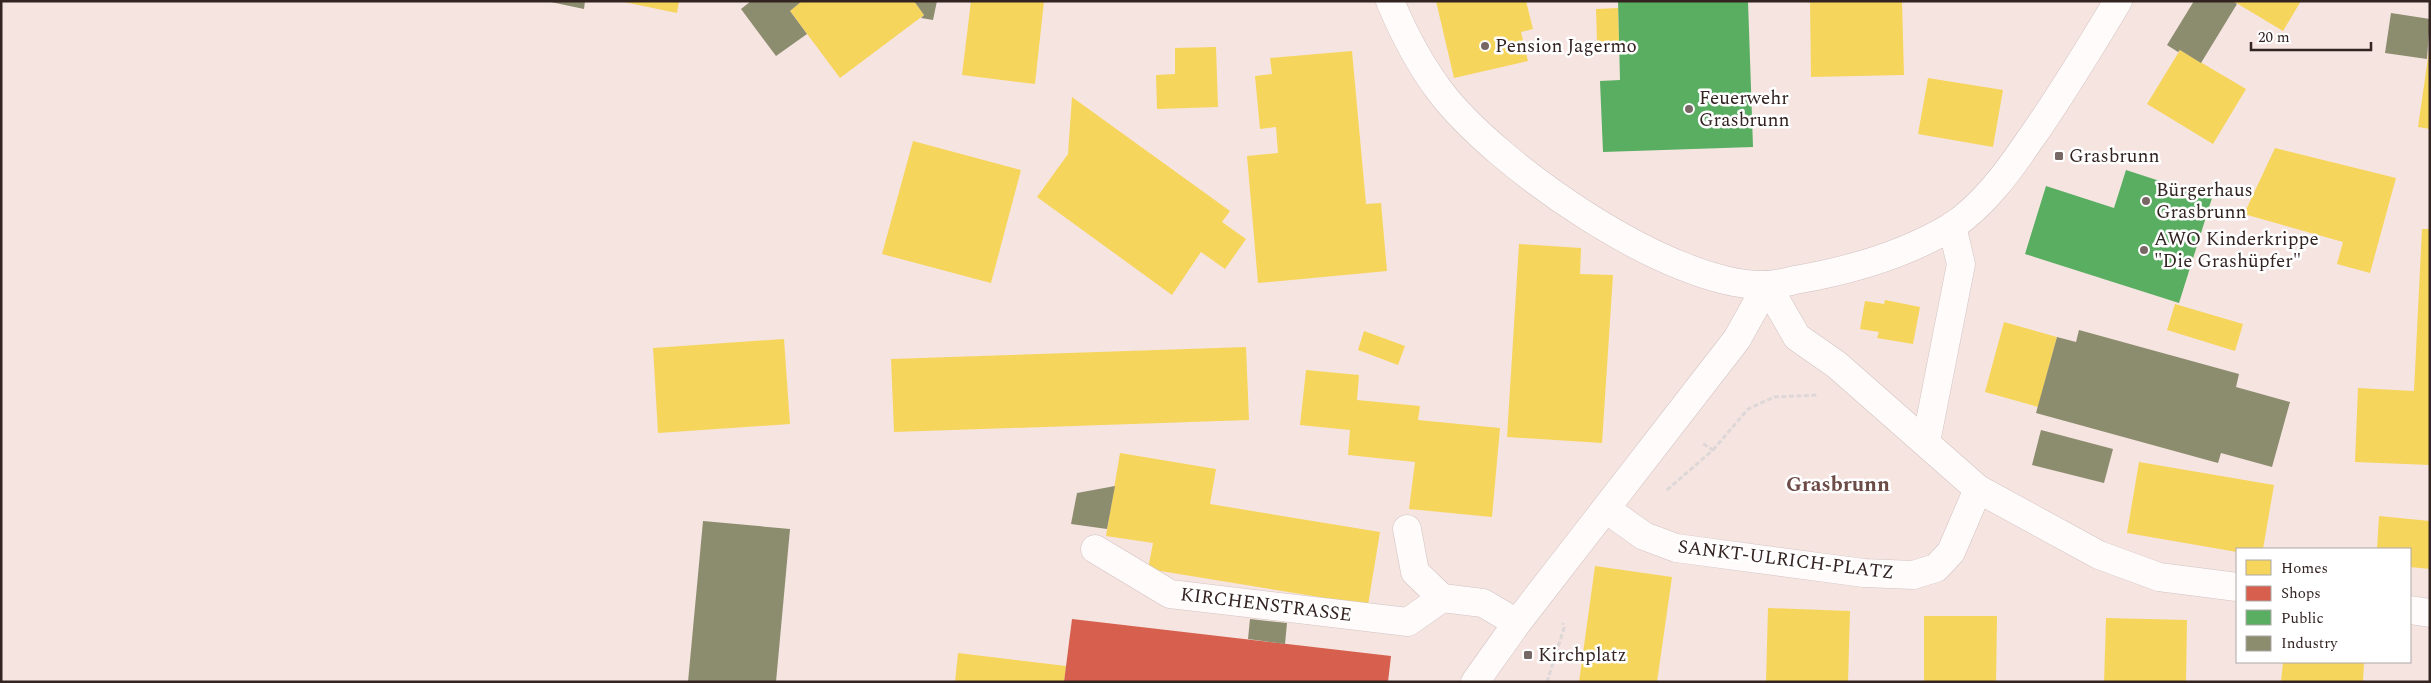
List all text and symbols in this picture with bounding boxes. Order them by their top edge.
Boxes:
scale bar [2251,20,2371,52]
text: 20 m [2258,26,2290,49]
place label: Pension Jagermo [1495,32,1637,61]
marker: Pension Jagermo [1479,40,1491,52]
place label: Feuerwehr Grasbrunn [1699,84,1790,135]
marker: Feuerwehr Grasbrunn [1683,103,1695,115]
place label: Grasbrunn [2069,142,2160,171]
marker: Grasbrunn [2053,150,2065,162]
place label: Bürgerhaus Grasbrunn [2156,176,2253,227]
marker: Bürgerhaus Grasbrunn [2140,195,2152,207]
place label: AWO Kinderkrippe "Die Grashüpfer" [2154,225,2319,276]
marker: AWO Kinderkrippe "Die Grashüpfer" [2138,244,2150,256]
district label: Grasbrunn [1786,469,1890,501]
street label: SANKT-ULRICH-PLATZ [1676,532,1896,588]
legend [2236,548,2411,663]
text: Homes [2281,557,2328,580]
street label: KIRCHENSTRASSE [1179,580,1353,630]
text: Shops [2281,582,2321,605]
text: Public [2281,607,2324,630]
text: Industry [2281,632,2338,655]
place label: Kirchplatz [1538,641,1627,670]
marker: Kirchplatz [1522,649,1534,661]

